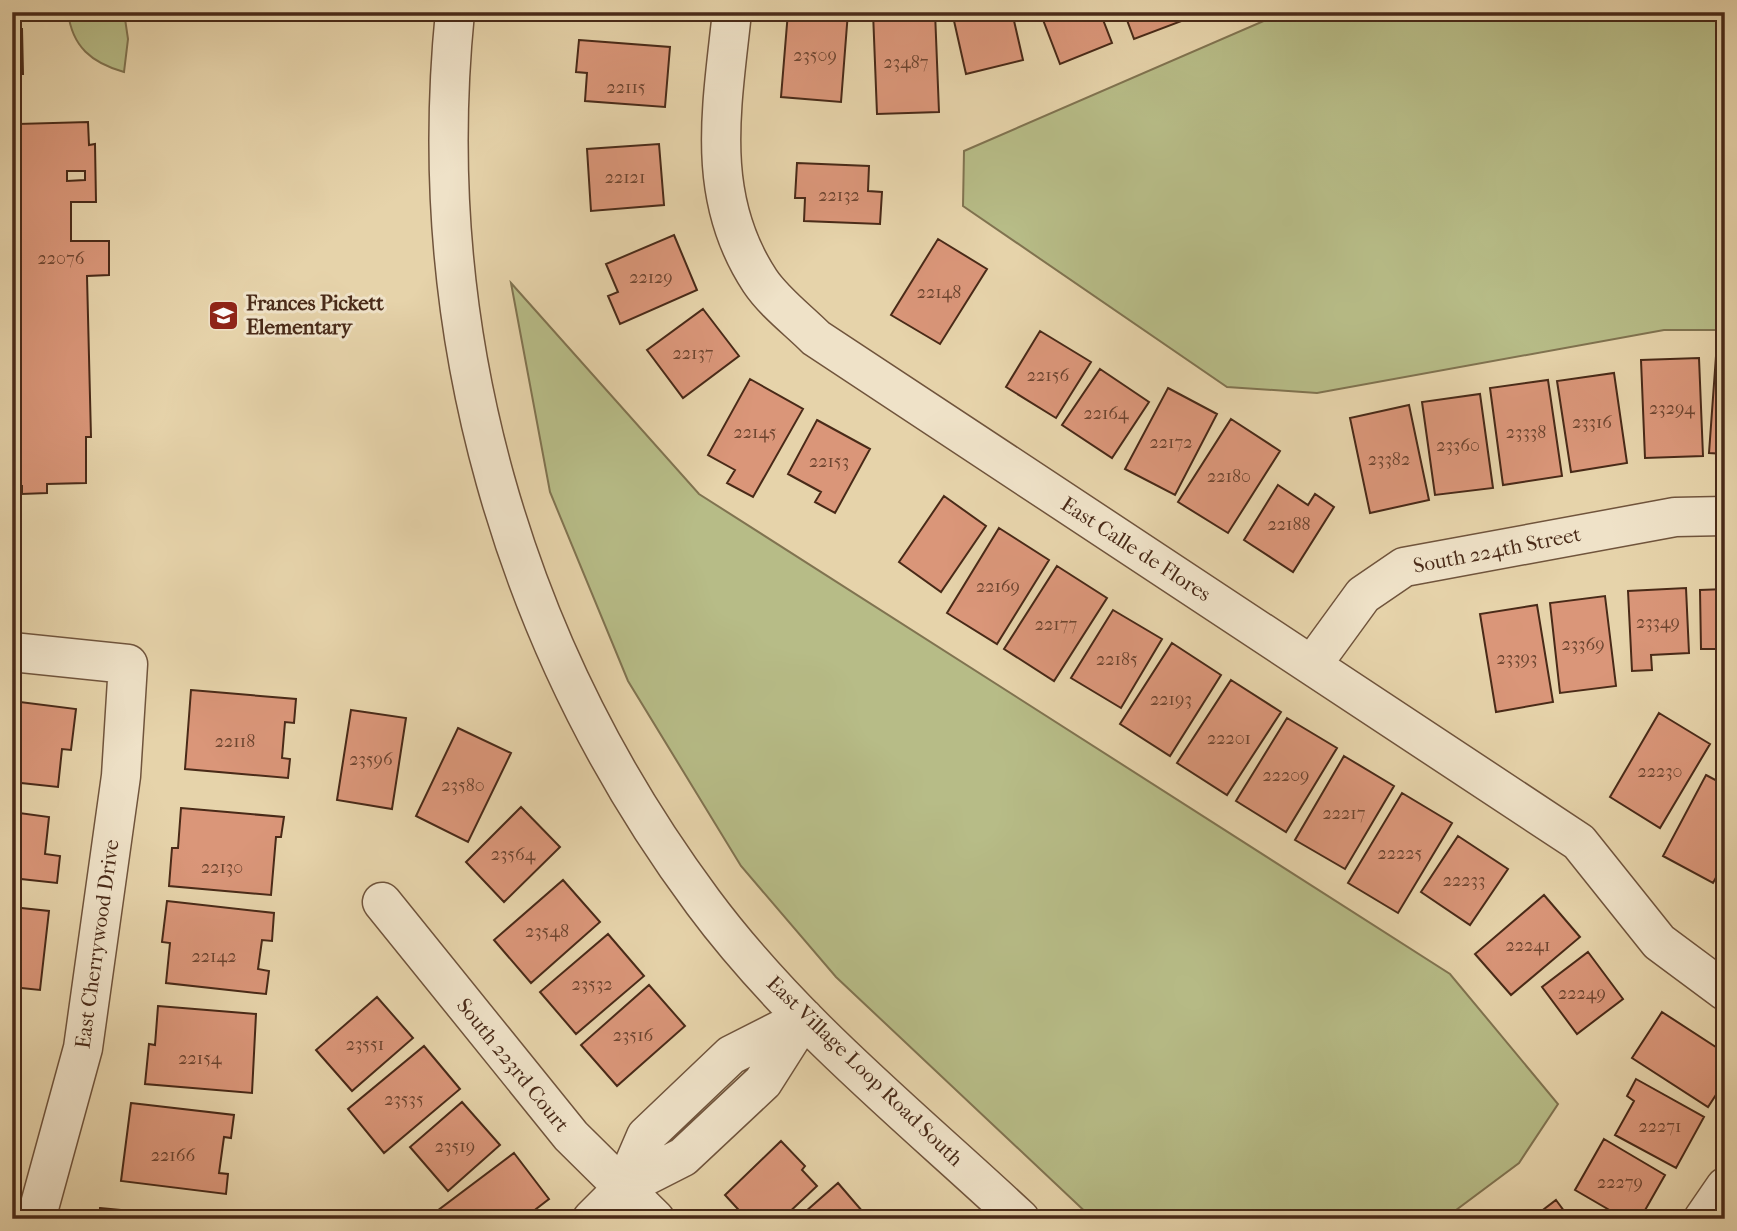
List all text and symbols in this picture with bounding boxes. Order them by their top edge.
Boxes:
house number: 23509 [793,45,837,66]
house number: 23487 [884,52,929,73]
house number: 22115 [606,77,646,98]
house number: 22121 [605,167,645,188]
house number: 22132 [818,185,860,206]
house number: 22076 [38,248,85,269]
house number: 22129 [629,267,673,288]
house number: 22148 [917,282,961,303]
place label: Frances Pickett Elementary [245,291,384,339]
school or university icon: Frances Pickett Elementary [206,298,240,332]
house number: 22137 [672,343,714,364]
house number: 22156 [1027,365,1069,386]
house number: 23294 [1649,398,1695,419]
house number: 22164 [1083,403,1129,424]
house number: 23316 [1572,412,1612,433]
house number: 22145 [734,422,777,443]
house number: 23338 [1506,422,1546,443]
house number: 22172 [1150,432,1192,453]
house number: 23360 [1436,435,1480,456]
house number: 23382 [1368,449,1410,470]
house number: 22153 [809,451,849,472]
house number: 22180 [1207,466,1251,487]
street label: East Calle de Flores [1057,492,1215,606]
house number: 22188 [1267,514,1311,535]
street label: South 224th Street [1411,522,1583,578]
house number: 22169 [976,576,1020,597]
house number: 23349 [1636,612,1680,633]
house number: 22177 [1035,614,1077,635]
house number: 23369 [1561,634,1605,655]
house number: 23393 [1497,648,1537,669]
house number: 22185 [1096,649,1138,670]
house number: 22193 [1150,689,1192,710]
house number: 22201 [1207,728,1251,749]
house number: 22118 [215,731,255,752]
house number: 23596 [349,749,393,770]
house number: 22230 [1637,761,1683,782]
house number: 22209 [1262,765,1310,786]
house number: 23580 [441,775,485,796]
house number: 22217 [1323,803,1366,824]
street label: East Cherrywood Drive [70,838,124,1050]
house number: 22225 [1378,843,1423,864]
house number: 23564 [491,844,536,865]
house number: 22130 [201,857,243,878]
house number: 22233 [1443,870,1485,891]
house number: 23548 [525,921,569,942]
house number: 22241 [1506,935,1550,956]
house number: 22142 [192,946,236,967]
street label: East Village Loop Road South [762,971,968,1171]
house number: 23532 [571,974,613,995]
house number: 22249 [1558,983,1606,1004]
street label: South 223rd Court [452,993,574,1137]
house number: 23516 [613,1025,654,1046]
house number: 23551 [346,1034,384,1055]
house number: 22154 [178,1048,222,1069]
house number: 23535 [384,1089,424,1110]
house number: 22271 [1639,1116,1681,1137]
house number: 23519 [435,1136,475,1157]
house number: 22166 [151,1145,195,1166]
house number: 22279 [1597,1172,1643,1193]

